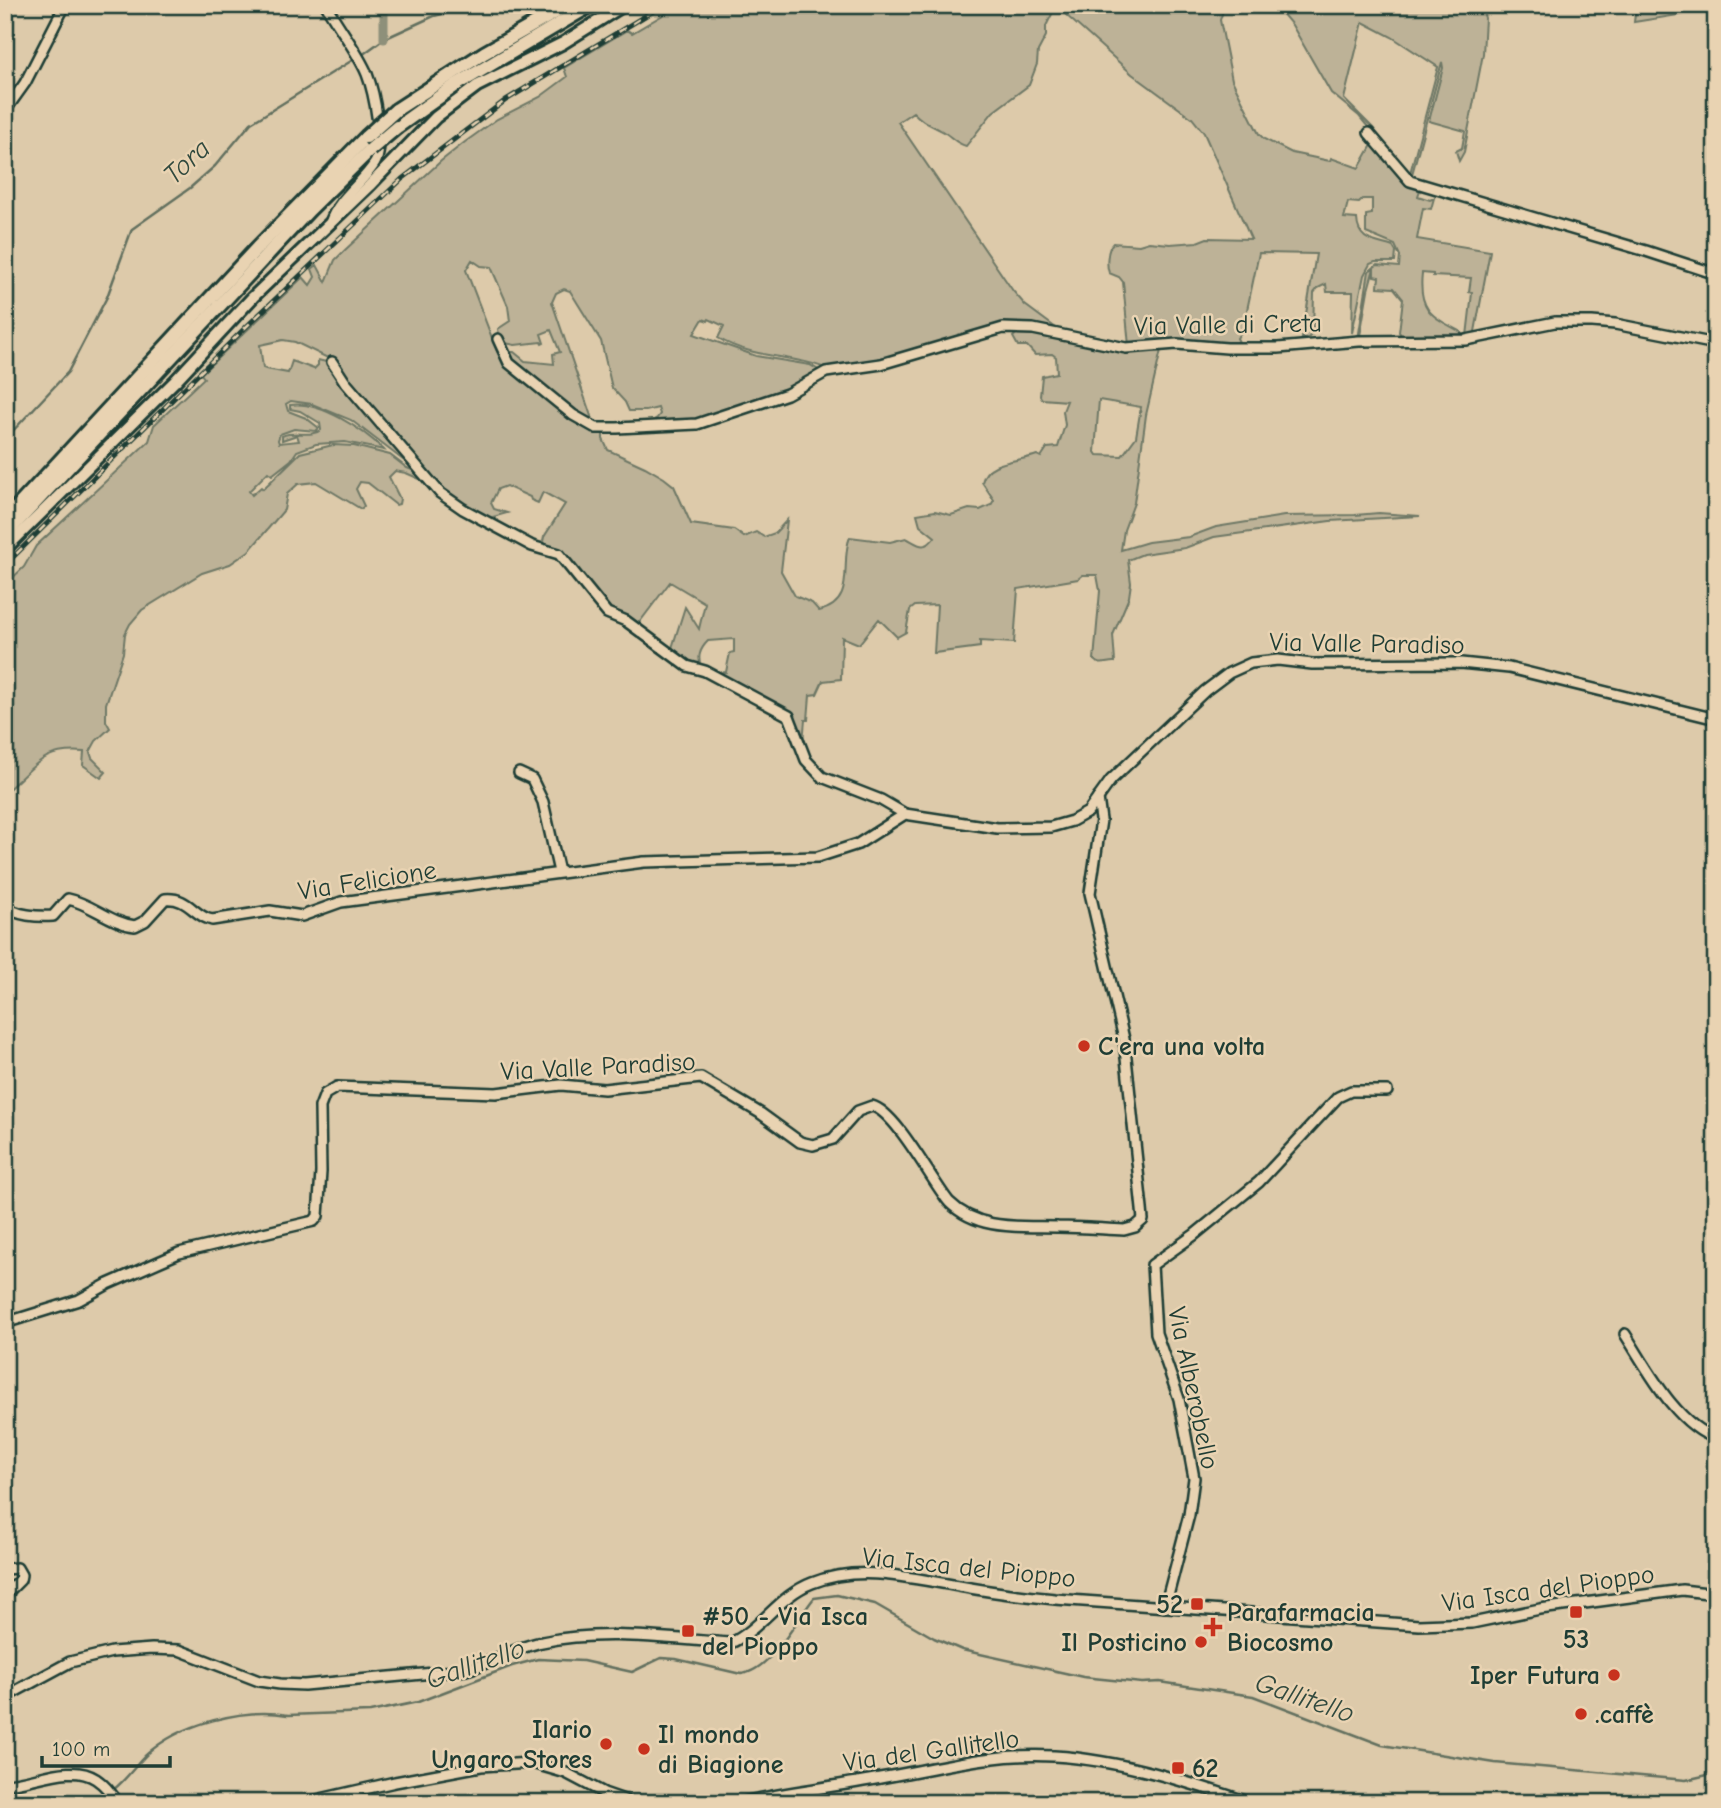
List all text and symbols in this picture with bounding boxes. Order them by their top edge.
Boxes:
water label: Tora [157,132,217,191]
street label: Via Valle di Creta [1134,308,1322,342]
street label: Via Valle Paradiso [1269,627,1465,661]
street label: Via Felicione [296,855,438,907]
place label: C'era una volta [1098,1032,1265,1062]
marker: C'era una volta [1076,1038,1092,1054]
street label: Via Valle Paradiso [500,1047,696,1087]
street label: Via Alberobello [1161,1304,1225,1472]
street label: Via Isca del Pioppo [861,1542,1077,1594]
street label: Via Isca del Pioppo [1440,1559,1656,1619]
place label: 52 [1156,1590,1183,1620]
marker: 52 [1189,1596,1205,1612]
place label: Parafarmacia Biocosmo [1227,1598,1375,1658]
place label: #50 - Via Isca del Pioppo [702,1602,868,1662]
marker: 53 [1568,1604,1584,1620]
marker: Parafarmacia Biocosmo [1205,1619,1221,1635]
marker: #50 - Via Isca del Pioppo [680,1623,696,1639]
place label: 53 [1563,1625,1589,1655]
place label: Il Posticino [1061,1628,1187,1658]
water label: Gallitello [422,1632,529,1696]
marker: Il Posticino [1193,1634,1209,1650]
place label: Iper Futura [1470,1661,1600,1691]
water label: Gallitello [1251,1666,1358,1730]
marker: Iper Futura [1606,1667,1622,1683]
place label: .caffè [1595,1700,1654,1730]
marker: .caffè [1573,1706,1589,1722]
place label: Ilario Ungaro Stores [431,1715,592,1775]
place label: Il mondo di Biagione [658,1720,784,1780]
scale bar [42,1724,170,1768]
street label: Via del Gallitello [841,1724,1021,1778]
marker: Ilario Ungaro Stores [598,1736,614,1752]
text: 100 m [52,1737,110,1761]
marker: Il mondo di Biagione [636,1741,652,1757]
place label: 62 [1192,1754,1219,1784]
marker: 62 [1170,1760,1186,1776]

